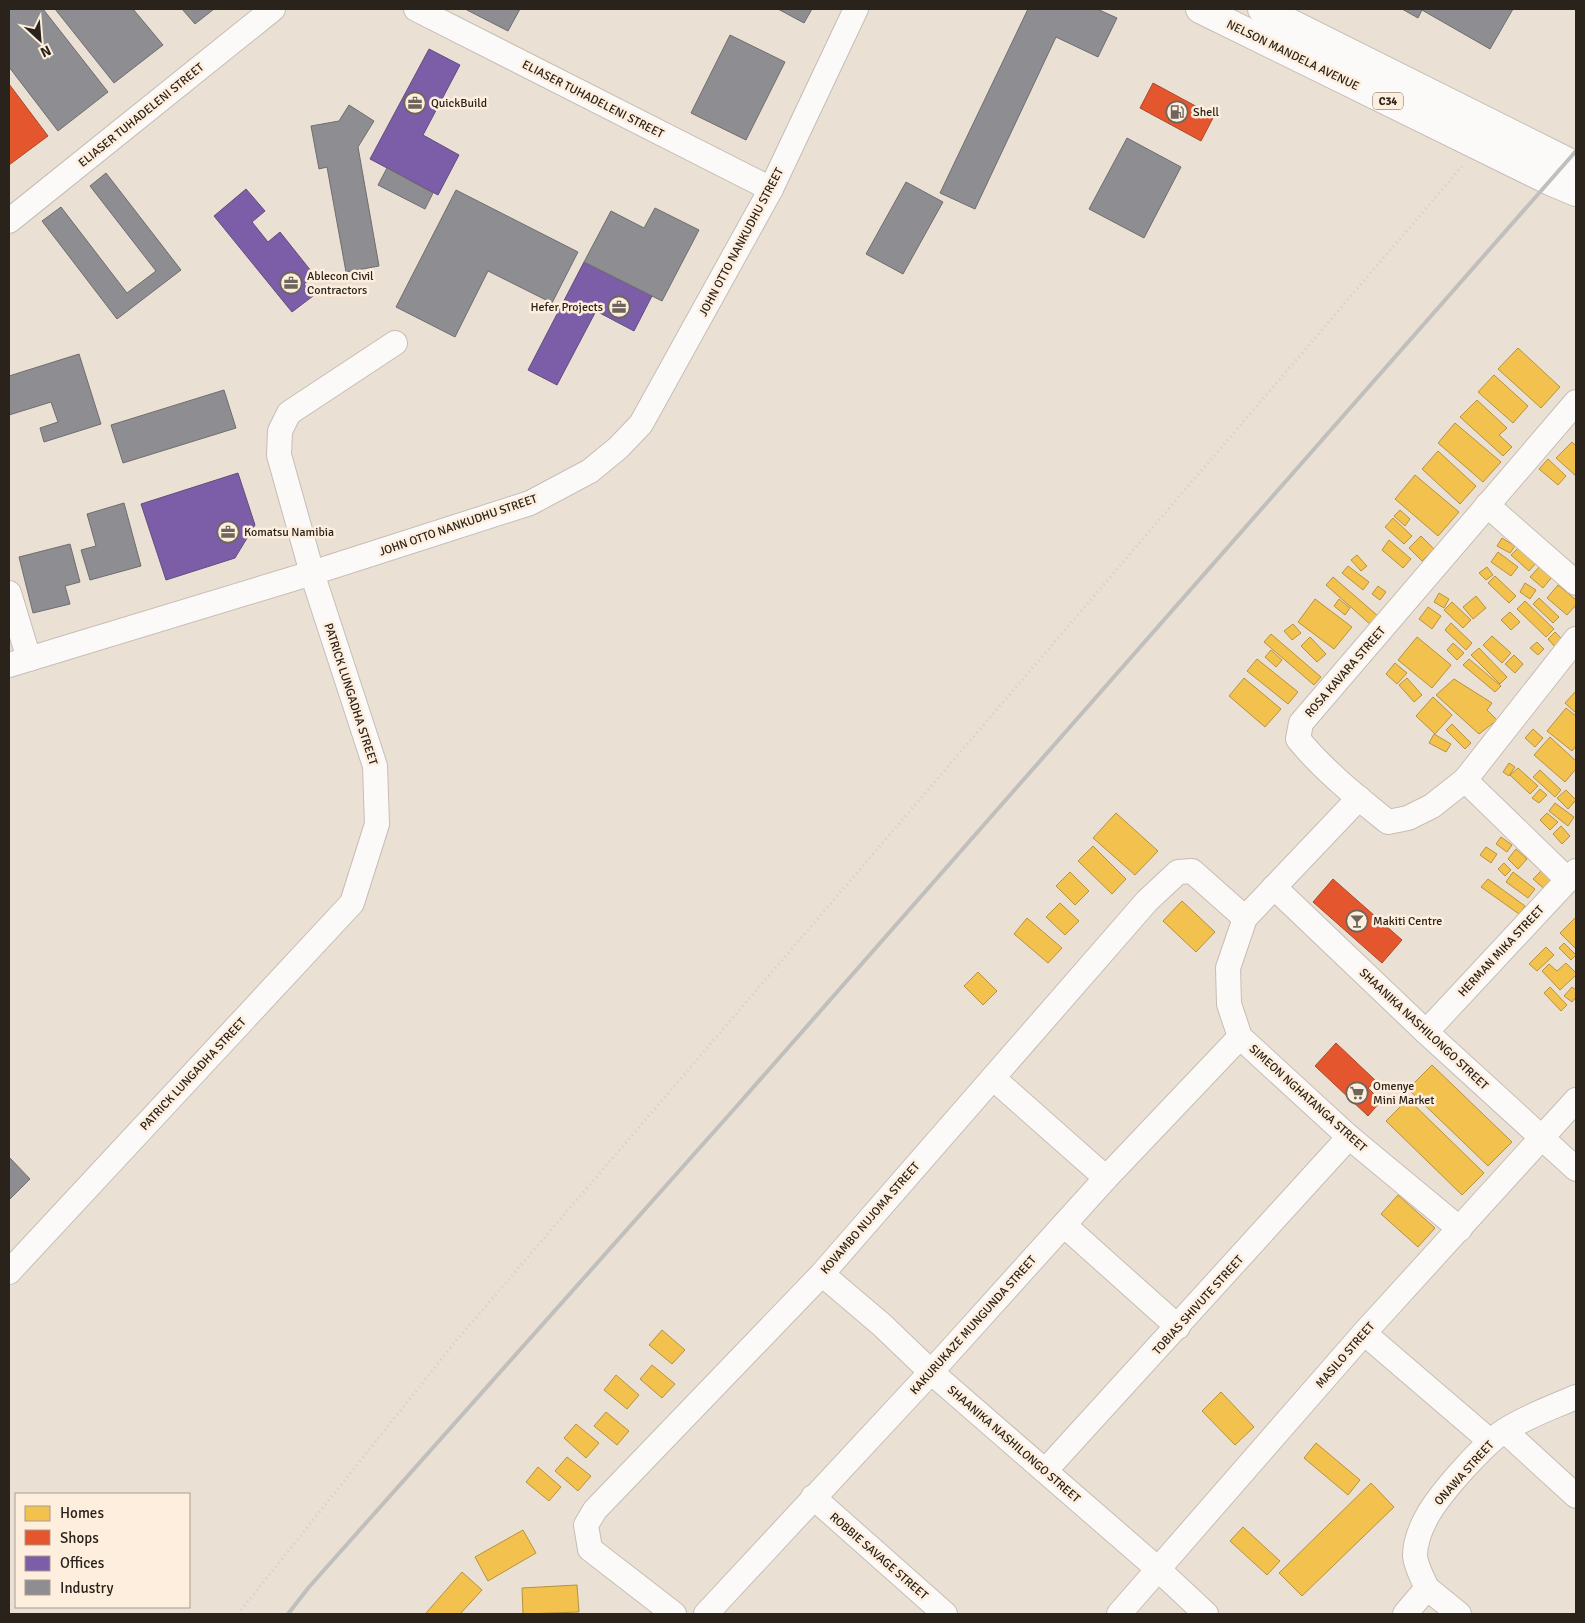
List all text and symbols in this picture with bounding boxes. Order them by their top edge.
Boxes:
north arrow [15,15,65,65]
street label: NELSON MANDELA AVENUE [1224,17,1362,94]
text: N [37,41,54,61]
street label: ELIASER TUHADELENI STREET [519,57,666,142]
street label: ELIASER TUHADELENI STREET [75,60,207,171]
office icon: QuickBuild [403,91,427,115]
road number: C34 [1373,92,1403,110]
place label: QuickBuild [431,96,487,111]
fuel station icon: Shell [1165,100,1189,124]
place label: Shell [1193,105,1220,120]
street label: JOHN OTTO NANKUDHU STREET [696,165,787,319]
place label: Ablecon Civil Contractors [307,269,374,298]
office icon: Ablecon Civil Contractors [279,271,303,295]
office icon: Hefer Projects [607,295,631,319]
place label: Hefer Projects [530,300,603,315]
street label: JOHN OTTO NANKUDHU STREET [377,491,539,560]
office icon: Komatsu Namibia [216,520,240,544]
place label: Komatsu Namibia [244,525,334,540]
street label: PATRICK LUNGADHA STREET [320,621,381,767]
street label: ROSA KAVARA STREET [1302,624,1389,721]
street label: HERMAN MIKA STREET [1455,903,1548,1000]
bar icon: Makiti Centre [1345,909,1369,933]
place label: Makiti Centre [1373,914,1442,929]
street label: SHAANIKA NASHILONGO STREET [1356,966,1491,1093]
street label: PATRICK LUNGADHA STREET [137,1015,249,1134]
street label: SIMEON NGHATANGA STREET [1246,1042,1370,1155]
place label: Omenye Mini Market [1373,1079,1435,1108]
supermarket icon: Omenye Mini Market [1345,1081,1369,1105]
street label: KOVAMBO NUJOMA STREET [818,1159,923,1277]
street label: KAKURUKAZE MUNGUNDA STREET [907,1253,1040,1398]
street label: TOBIAS SHIVUTE STREET [1150,1253,1247,1358]
street label: MASILO STREET [1313,1319,1378,1391]
street label: SHAANIKA NASHILONGO STREET [944,1383,1083,1506]
street label: ONAWA STREET [1431,1438,1497,1509]
legend [15,1493,190,1608]
text: Homes [60,1504,104,1522]
street label: ROBBIE SAVAGE STREET [826,1510,931,1603]
text: Shops [60,1529,99,1547]
text: Offices [60,1554,105,1572]
text: Industry [60,1579,113,1597]

